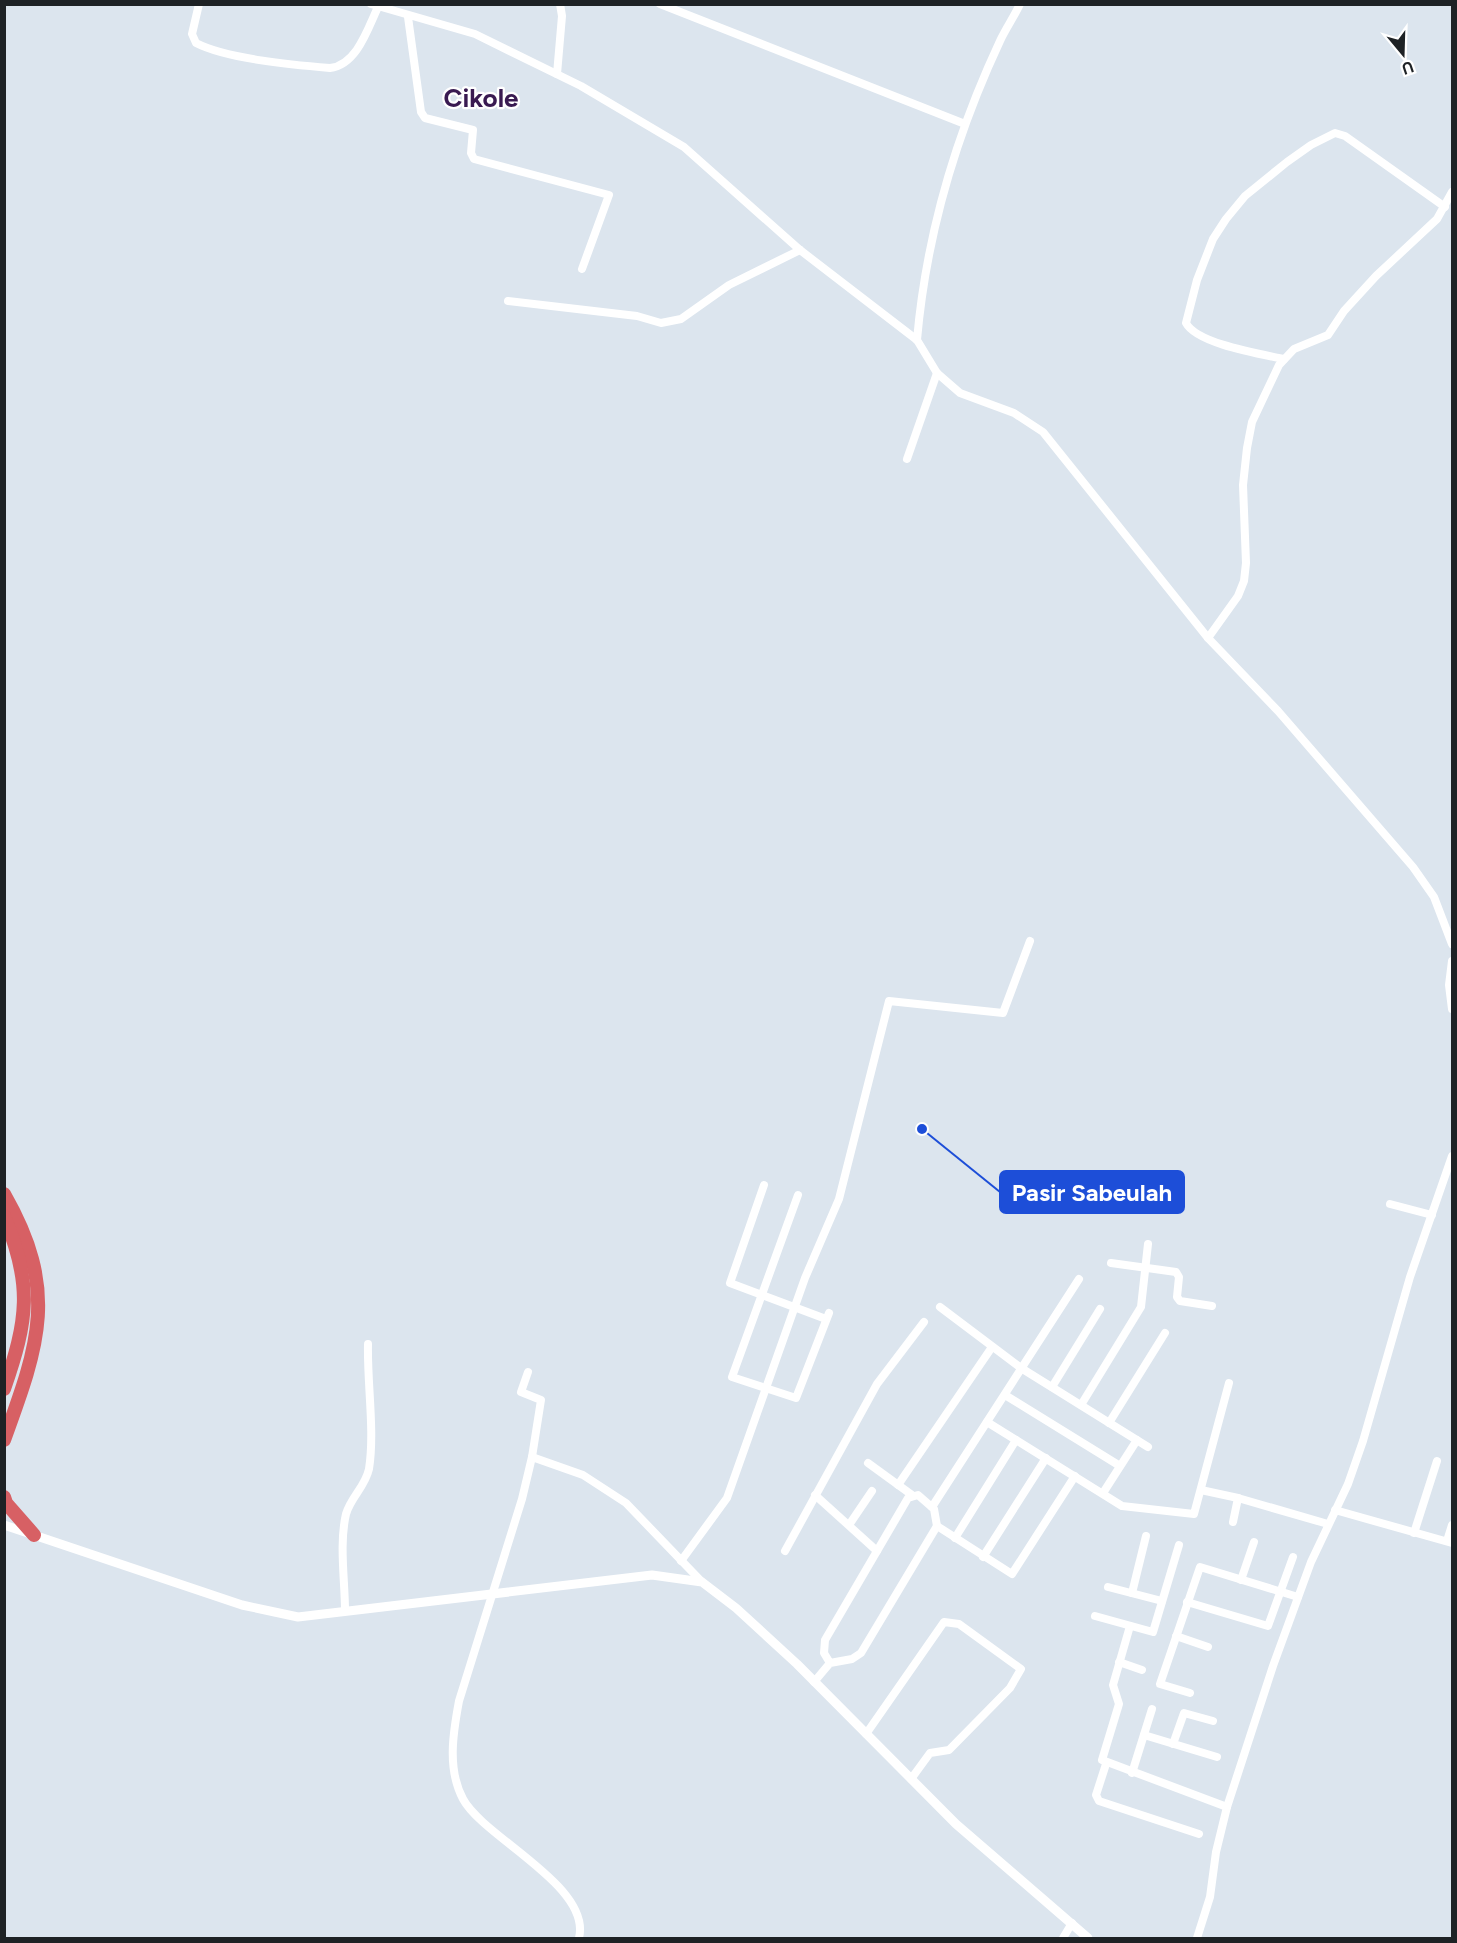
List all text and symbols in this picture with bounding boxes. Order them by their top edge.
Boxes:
north arrow [1373,24,1433,84]
text: U [1399,57,1416,79]
district label: Cikole [444,82,518,114]
callout: Pasir Sabeulah [1000,1171,1184,1213]
text: Pasir Sabeulah [1012,1178,1172,1207]

